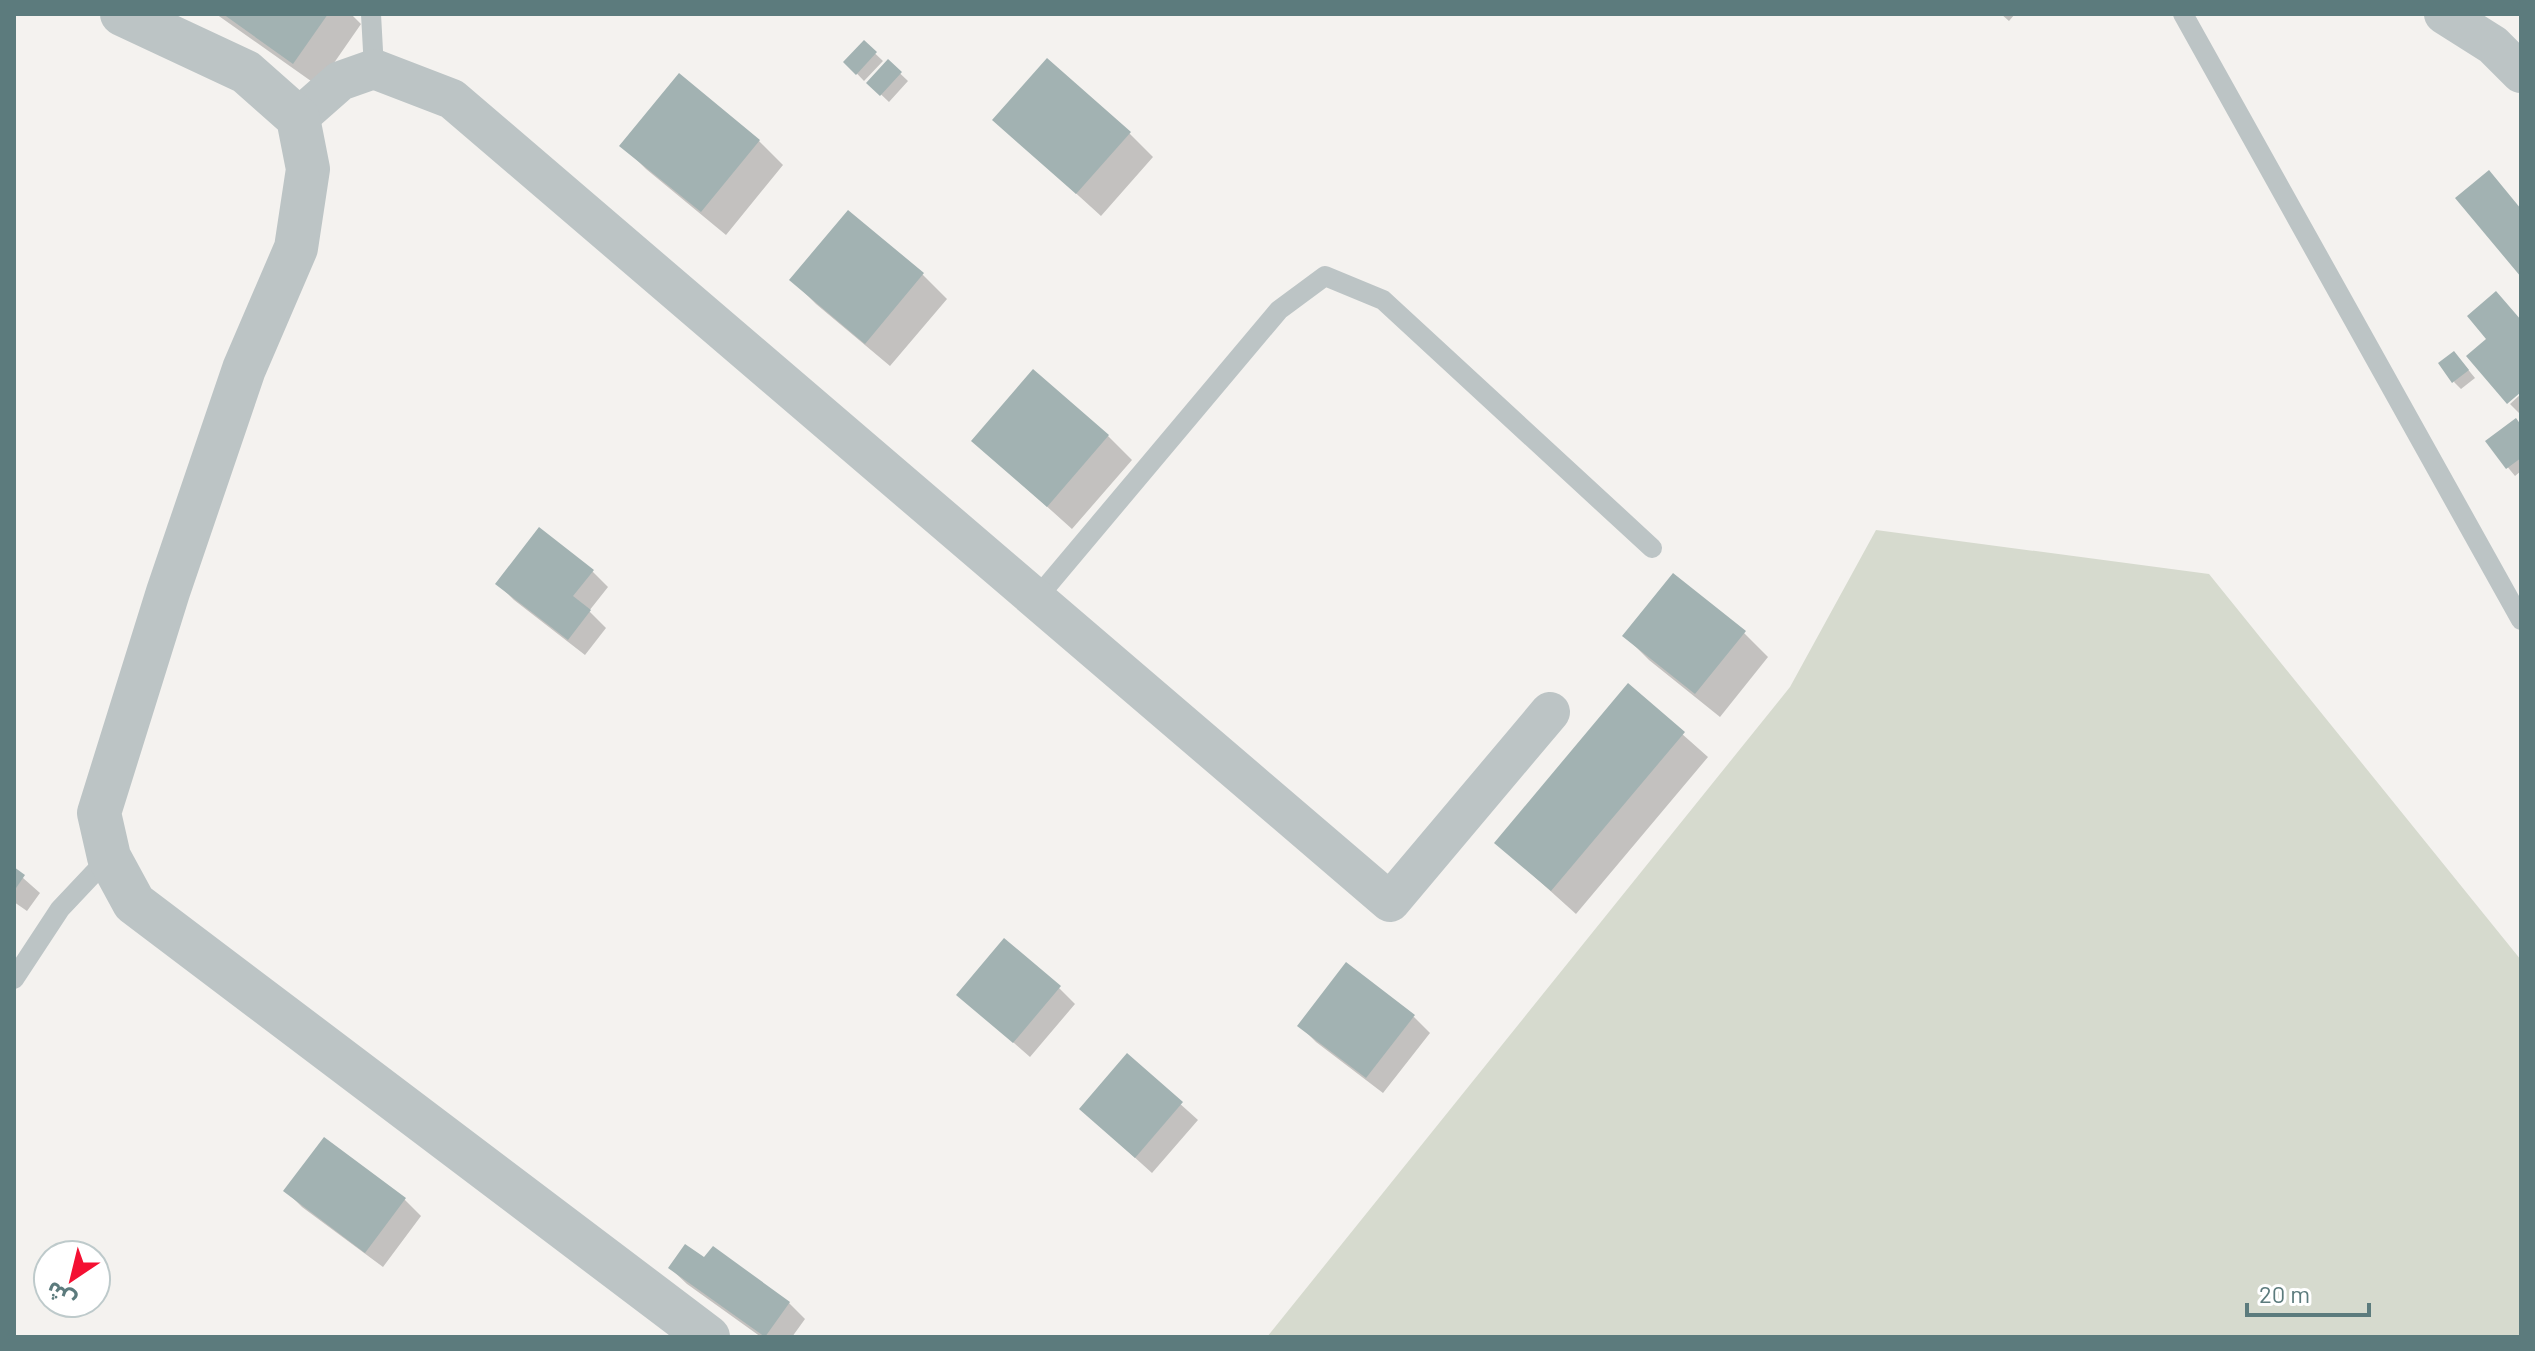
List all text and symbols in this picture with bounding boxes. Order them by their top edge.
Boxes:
north arrow [32,1239,112,1319]
scale bar [2247,1267,2369,1317]
text: ش [40,1276,80,1315]
text: 20 m [2259,1279,2310,1308]

